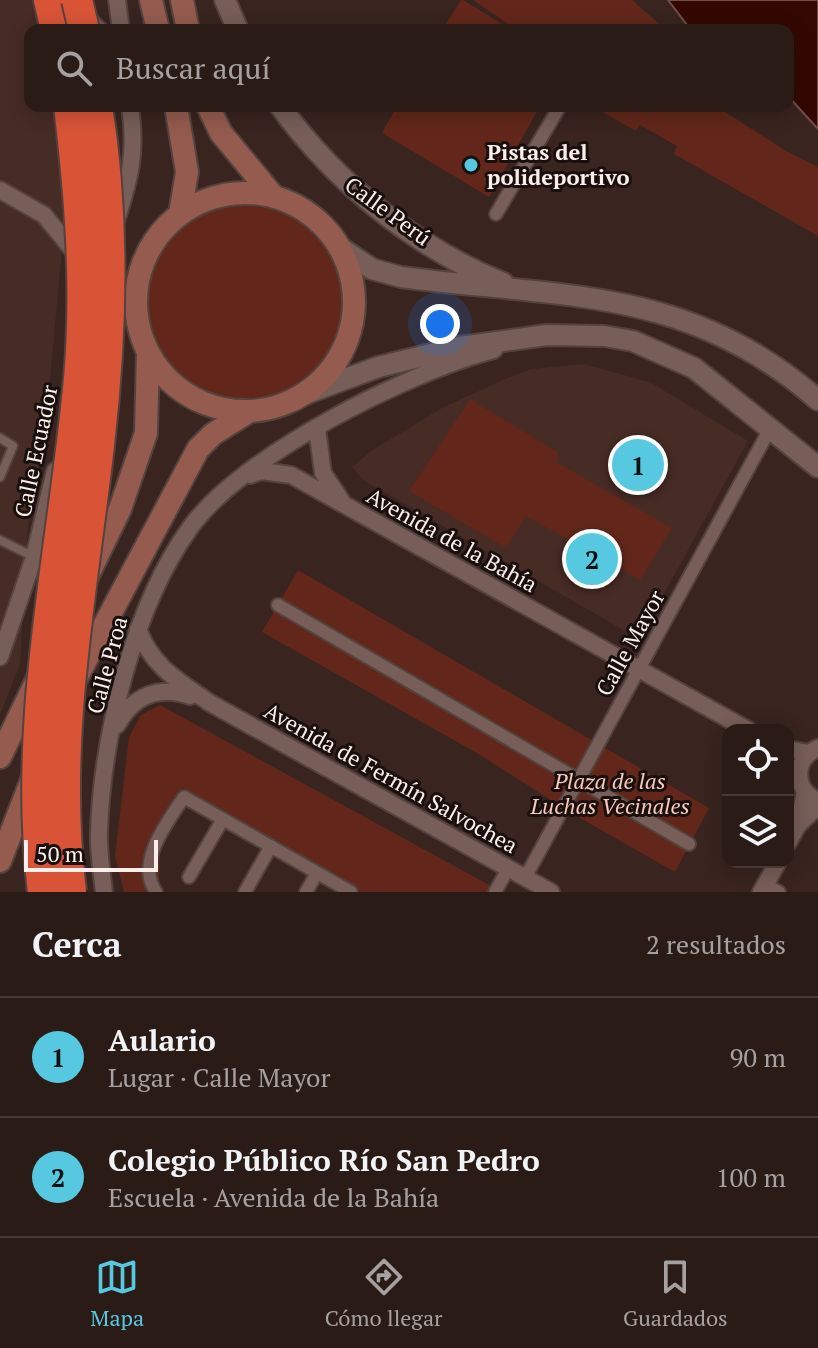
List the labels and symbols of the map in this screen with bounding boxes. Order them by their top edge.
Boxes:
place label: Pistas del polideportivo [487,137,630,191]
marker: Pistas del polideportivo [462,156,480,174]
street label: Calle Perú [340,170,437,252]
your location [420,304,460,344]
street label: Calle Ecuador [7,382,64,520]
pin: 1 [612,435,664,495]
street label: Avenida de la Bahía [362,481,543,598]
pin: 2 [566,529,618,589]
street label: Calle Mayor [589,584,671,701]
street label: Calle Proa [80,613,133,717]
street label: Avenida de Fermín Salvochea [259,696,523,859]
park label: Plaza de las Luchas Vecinales [529,766,690,820]
scale bar [24,836,158,872]

